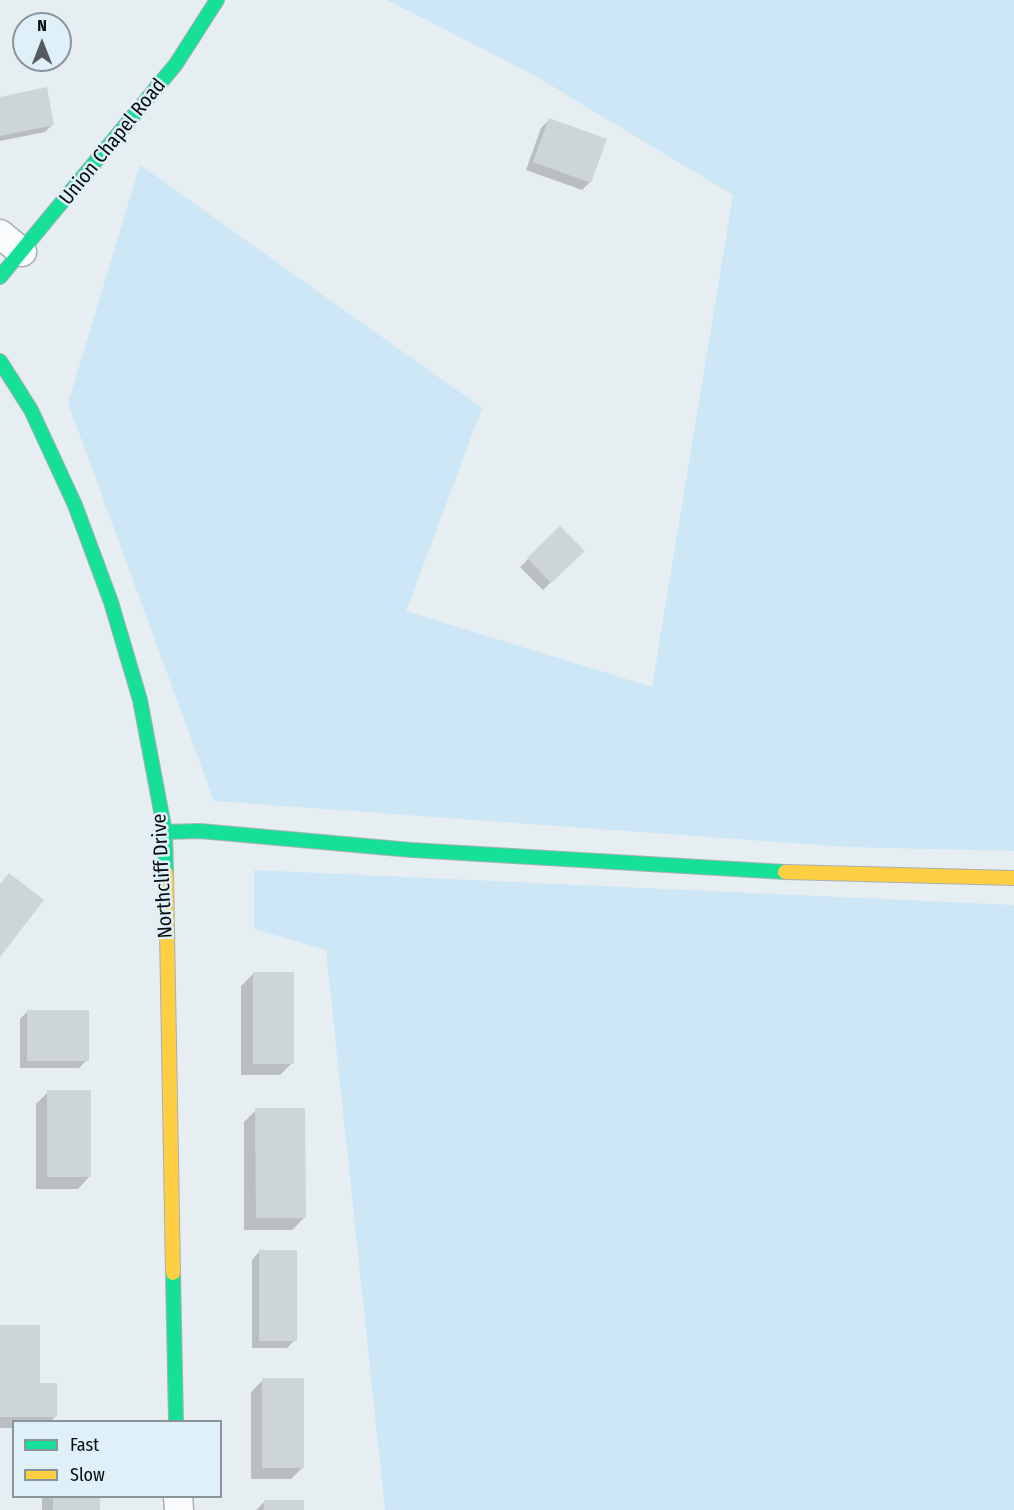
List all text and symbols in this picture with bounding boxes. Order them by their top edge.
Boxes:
north arrow [12,12,72,72]
text: N [37,16,47,35]
street label: Union Chapel Road [55,74,171,210]
street label: Northcliff Drive [148,813,178,939]
legend [12,1420,222,1498]
text: Fast [70,1434,99,1456]
text: Slow [70,1464,105,1486]

